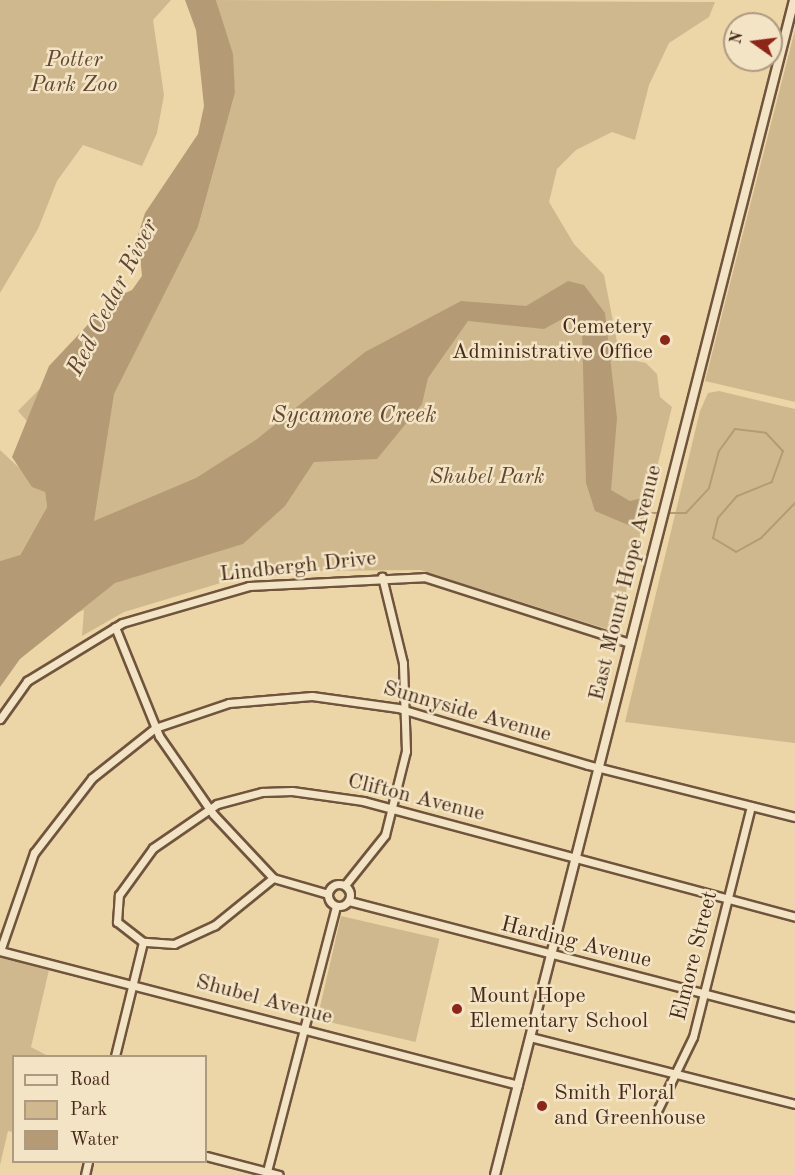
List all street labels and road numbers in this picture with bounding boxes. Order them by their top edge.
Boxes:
street label: East Mount Hope Avenue [584,462,668,704]
street label: Lindbergh Drive [218,546,378,588]
street label: Sunnyside Avenue [380,675,554,749]
street label: Clifton Avenue [345,768,487,828]
street label: Elmore Street [666,888,724,1024]
street label: Harding Avenue [498,912,654,974]
street label: Shubel Avenue [193,969,335,1031]

